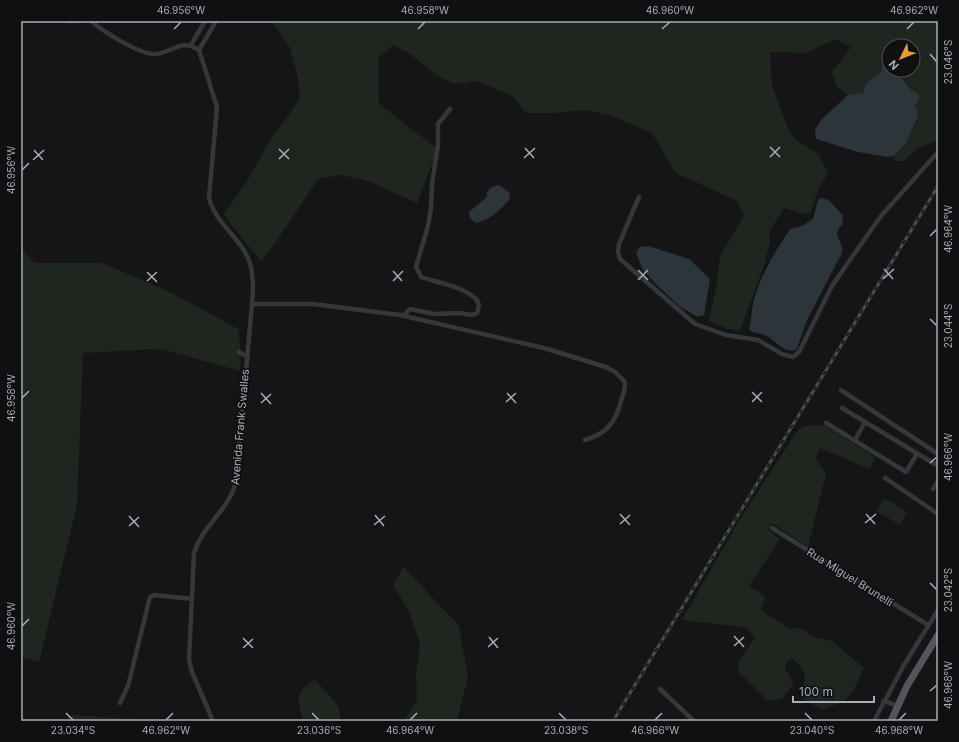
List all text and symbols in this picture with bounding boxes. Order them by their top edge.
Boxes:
text: 46.956°W [157,4,205,16]
text: 46.958°W [401,4,449,16]
text: 46.960°W [646,4,694,16]
text: 46.962°W [890,4,938,16]
north arrow [881,38,921,78]
text: 23.046°S [942,40,954,84]
text: N [886,57,902,73]
text: 46.956°W [5,146,17,194]
text: 46.964°W [942,205,954,253]
text: 23.044°S [942,304,954,348]
street label: Avenida Frank Swalles [228,368,252,486]
text: 46.958°W [5,374,17,422]
text: 46.966°W [942,433,954,481]
street label: Rua Miguel Brunelli [804,545,896,609]
text: 23.042°S [942,568,954,612]
text: 46.960°W [5,602,17,650]
text: 46.968°W [942,661,954,709]
scale bar [793,678,874,704]
text: 100 m [799,684,833,699]
text: 23.034°S [51,724,95,736]
text: 46.962°W [142,724,190,736]
text: 23.036°S [297,724,341,736]
text: 46.964°W [386,724,434,736]
text: 23.038°S [544,724,588,736]
text: 46.966°W [631,724,679,736]
text: 23.040°S [790,724,834,736]
text: 46.968°W [875,724,923,736]

